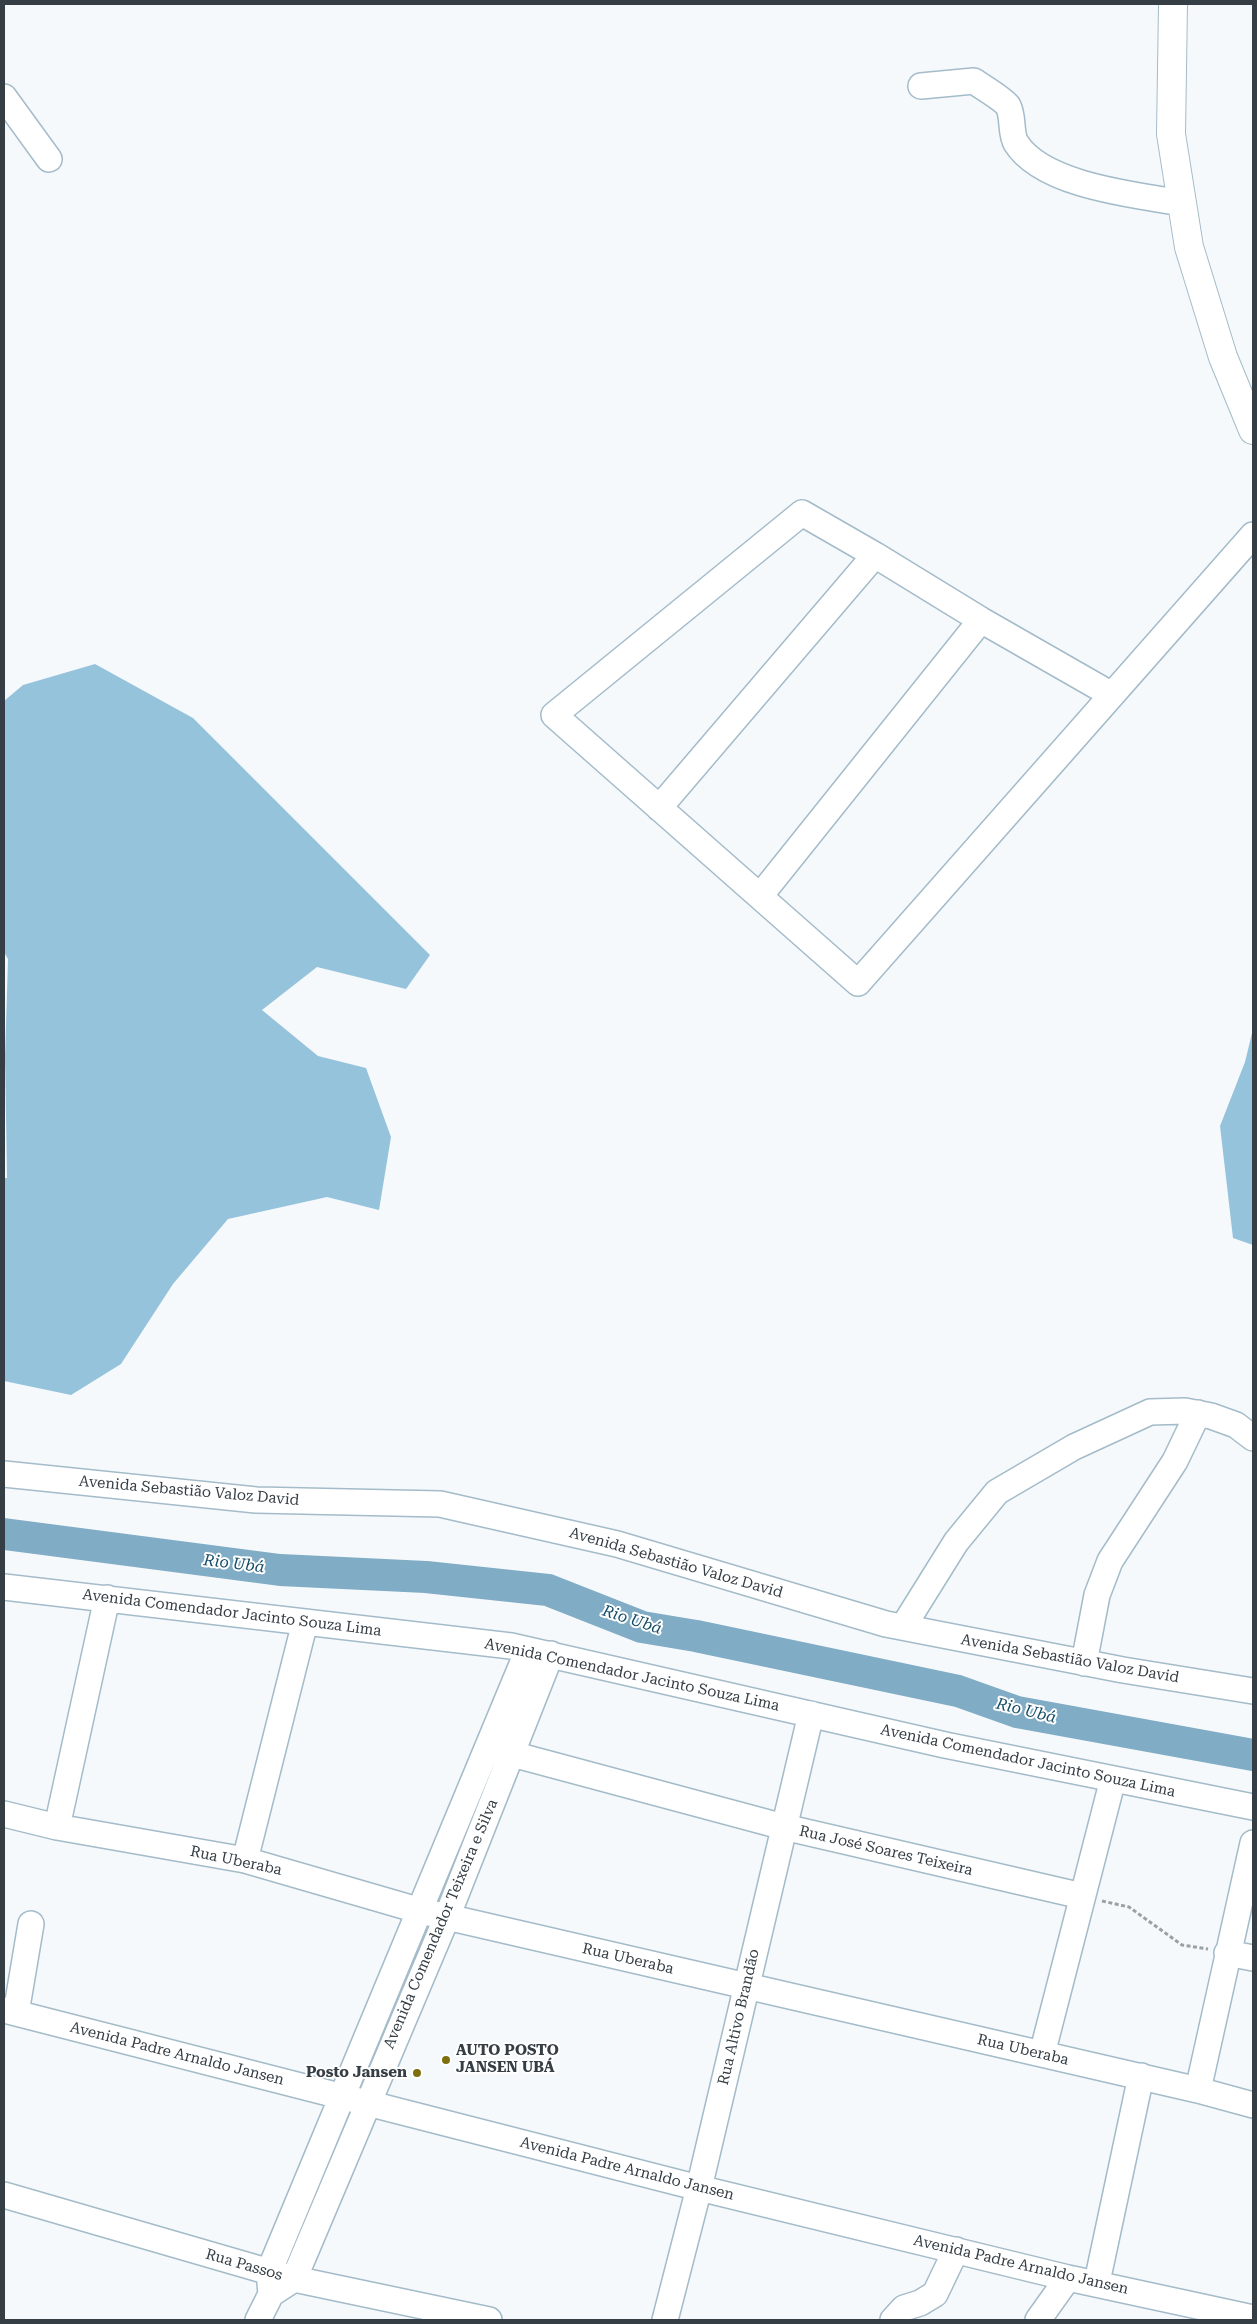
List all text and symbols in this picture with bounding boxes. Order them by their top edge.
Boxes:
street label: Avenida Sebastião Valoz David [78,1472,300,1510]
street label: Avenida Sebastião Valoz David [567,1524,785,1602]
water label: Rio Ubá [202,1551,266,1577]
street label: Avenida Comendador Jacinto Souza Lima [82,1586,382,1640]
water label: Rio Ubá [600,1601,664,1639]
street label: Avenida Sebastião Valoz David [960,1631,1180,1687]
street label: Avenida Comendador Jacinto Souza Lima [483,1635,781,1715]
water label: Rio Ubá [994,1694,1058,1728]
street label: Avenida Comendador Jacinto Souza Lima [879,1721,1177,1801]
street label: Avenida Comendador Teixeira e Silva [380,1796,502,2052]
street label: Rua José Soares Teixeira [797,1822,975,1880]
street label: Rua Uberaba [189,1843,283,1879]
street label: Rua Uberaba [581,1940,675,1978]
street label: Rua Altivo Brandão [715,1947,763,2087]
street label: Avenida Padre Arnaldo Jansen [68,2019,286,2089]
street label: Rua Uberaba [976,2031,1070,2069]
place label: AUTO POSTO JANSEN UBÁ [456,2042,559,2077]
marker: AUTO POSTO JANSEN UBÁ [440,2054,452,2066]
place label: Posto Jansen [306,2064,407,2082]
marker: Posto Jansen [411,2067,423,2079]
street label: Avenida Padre Arnaldo Jansen [518,2134,736,2204]
street label: Avenida Padre Arnaldo Jansen [912,2231,1130,2299]
street label: Rua Passos [203,2245,285,2285]

